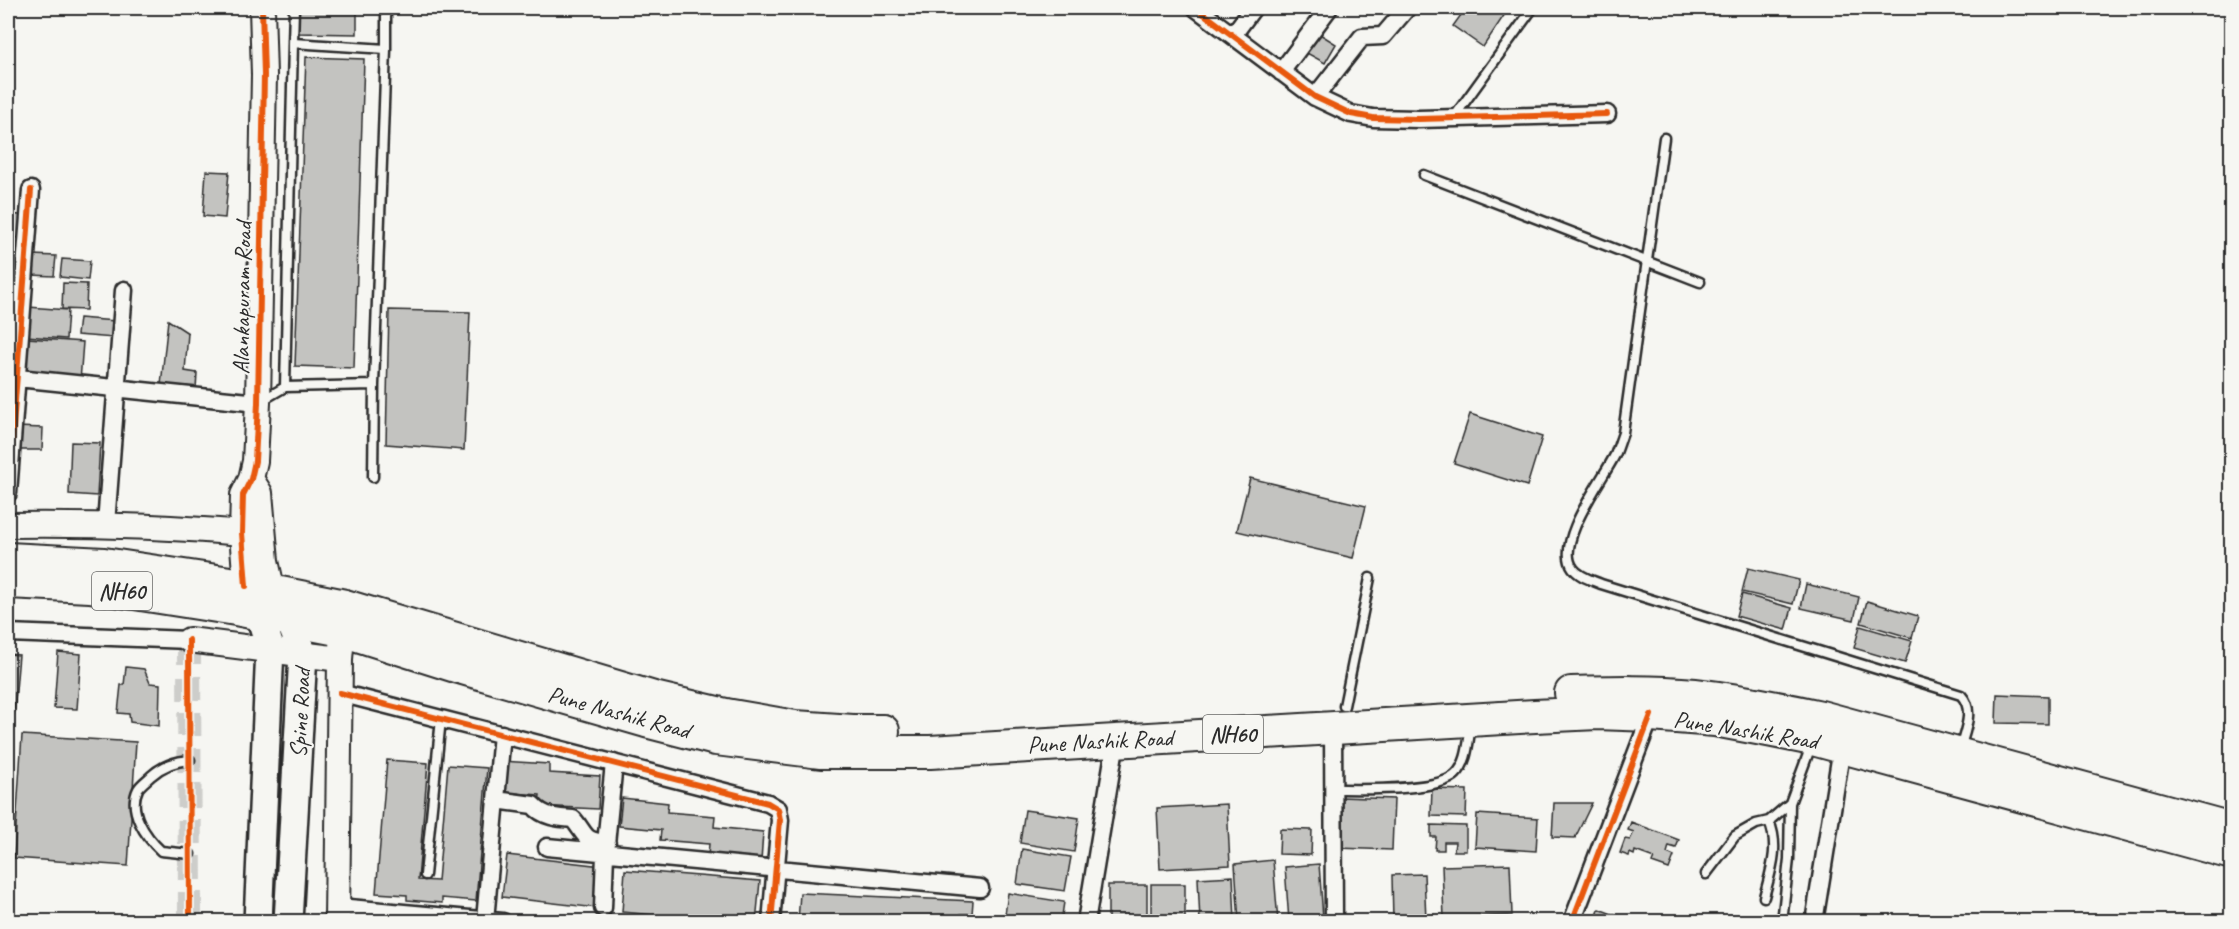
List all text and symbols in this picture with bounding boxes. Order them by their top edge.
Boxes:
street label: Alankapuram Road [226,218,258,375]
road number: NH60 [92,572,152,610]
street label: Spine Road [283,664,318,759]
street label: Pune Nashik Road [545,679,697,746]
street label: Pune Nashik Road [1672,704,1824,757]
road number: NH60 [1203,715,1263,753]
street label: Pune Nashik Road [1026,722,1177,760]

